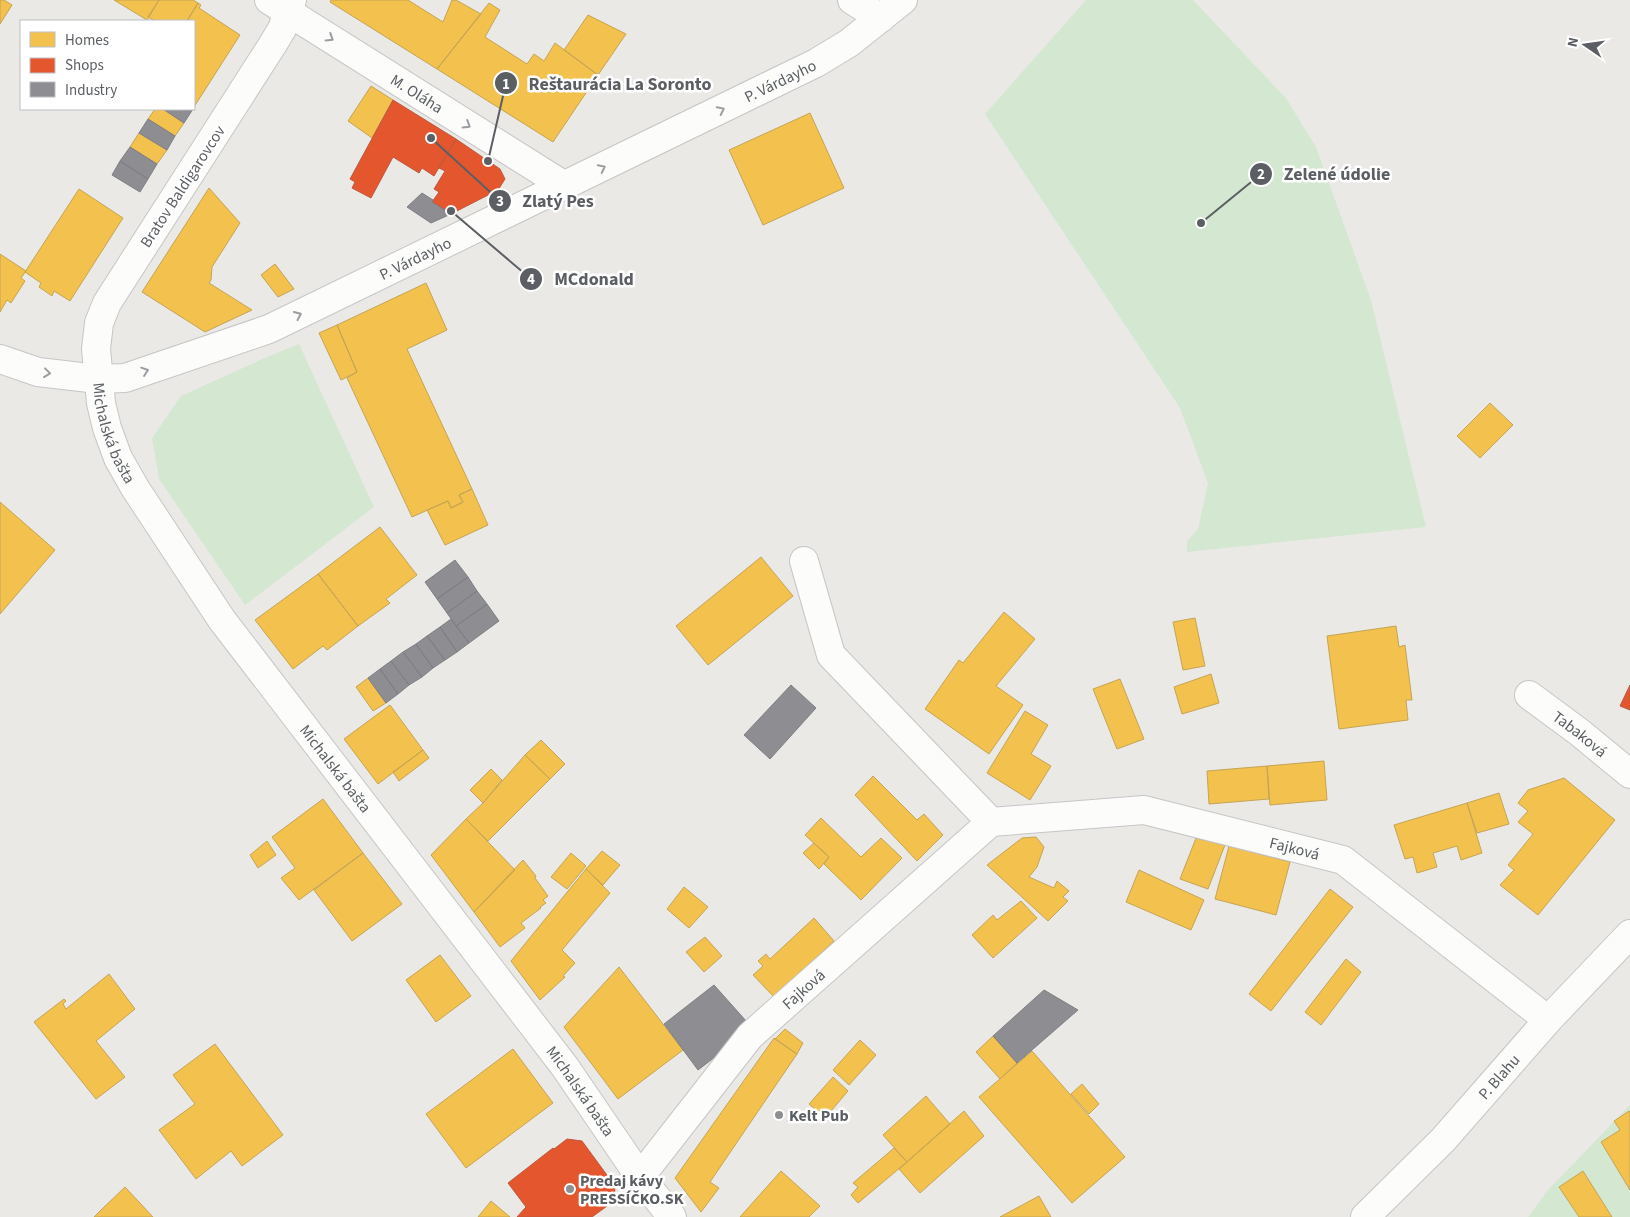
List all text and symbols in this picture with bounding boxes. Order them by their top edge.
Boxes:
legend [20,20,195,110]
north arrow [1560,20,1610,70]
text: Homes [65,30,109,51]
one-way arrow [324,32,333,42]
text: N [1563,36,1584,49]
street label: P. Várdayho [741,54,820,108]
text: Shops [65,55,104,76]
callout: Reštaurácia La Soronto [493,67,721,100]
street label: M. Oláha [386,69,447,119]
text: Reštaurácia La Soronto [529,72,711,97]
text: 1 [502,74,510,95]
text: Industry [65,80,117,101]
one-way arrow [716,106,725,116]
one-way arrow [462,118,471,128]
street label: Bratov Baldigarovcov [135,121,231,252]
callout: Zelené údolie [1249,158,1400,191]
text: Zelené údolie [1284,162,1390,187]
one-way arrow [597,164,606,174]
text: 2 [1257,164,1265,185]
callout: Zlatý Pes [487,184,604,217]
text: Zlatý Pes [522,189,594,214]
text: 3 [496,191,504,212]
street label: P. Várdayho [376,232,455,286]
callout: MCdonald [519,262,643,295]
text: MCdonald [554,267,634,292]
text: 4 [527,269,535,290]
one-way arrow [293,311,302,321]
one-way arrow [43,367,51,378]
one-way arrow [141,367,149,377]
street label: Michalská bašta [87,382,140,488]
street label: Tabaková [1548,706,1611,763]
street label: Michalská bašta [294,720,376,818]
street label: Fajková [1267,832,1322,866]
street label: Fajková [778,964,830,1015]
street label: Michalská bašta [541,1042,619,1141]
street label: P. Blahu [1473,1050,1525,1105]
place label: Kelt Pub [789,1105,849,1127]
marker: Kelt Pub [773,1109,785,1121]
place label: Predaj kávy PRESSÍČKO.SK [580,1170,684,1210]
marker: Predaj kávy PRESSÍČKO.SK [564,1183,576,1195]

